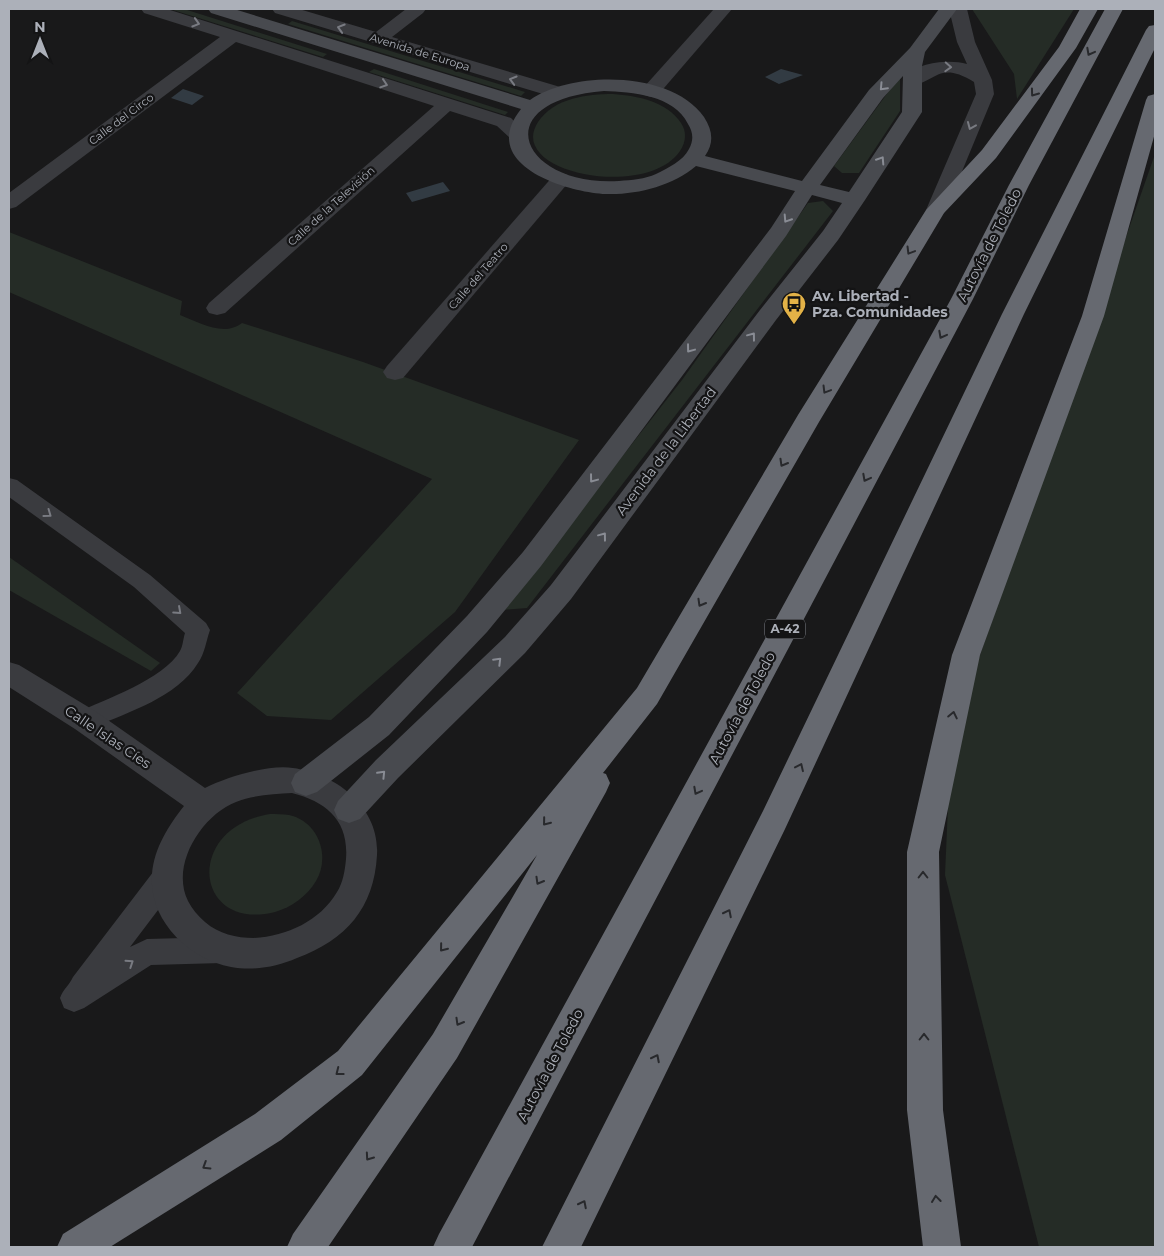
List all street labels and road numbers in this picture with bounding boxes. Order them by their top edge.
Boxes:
street label: Avenida de Europa [368,30,472,74]
street label: Calle del Circo [86,90,156,148]
street label: Calle de la Televisión [285,163,377,249]
street label: Autovía de Toledo [953,185,1025,305]
street label: Calle del Teatro [445,240,511,312]
street label: Avenida de la Libertad [612,383,720,519]
road number: A-42 [765,620,805,638]
street label: Autovía de Toledo [705,649,779,767]
street label: Calle Islas Cíes [61,701,155,773]
street label: Autovía de Toledo [513,1006,587,1124]

